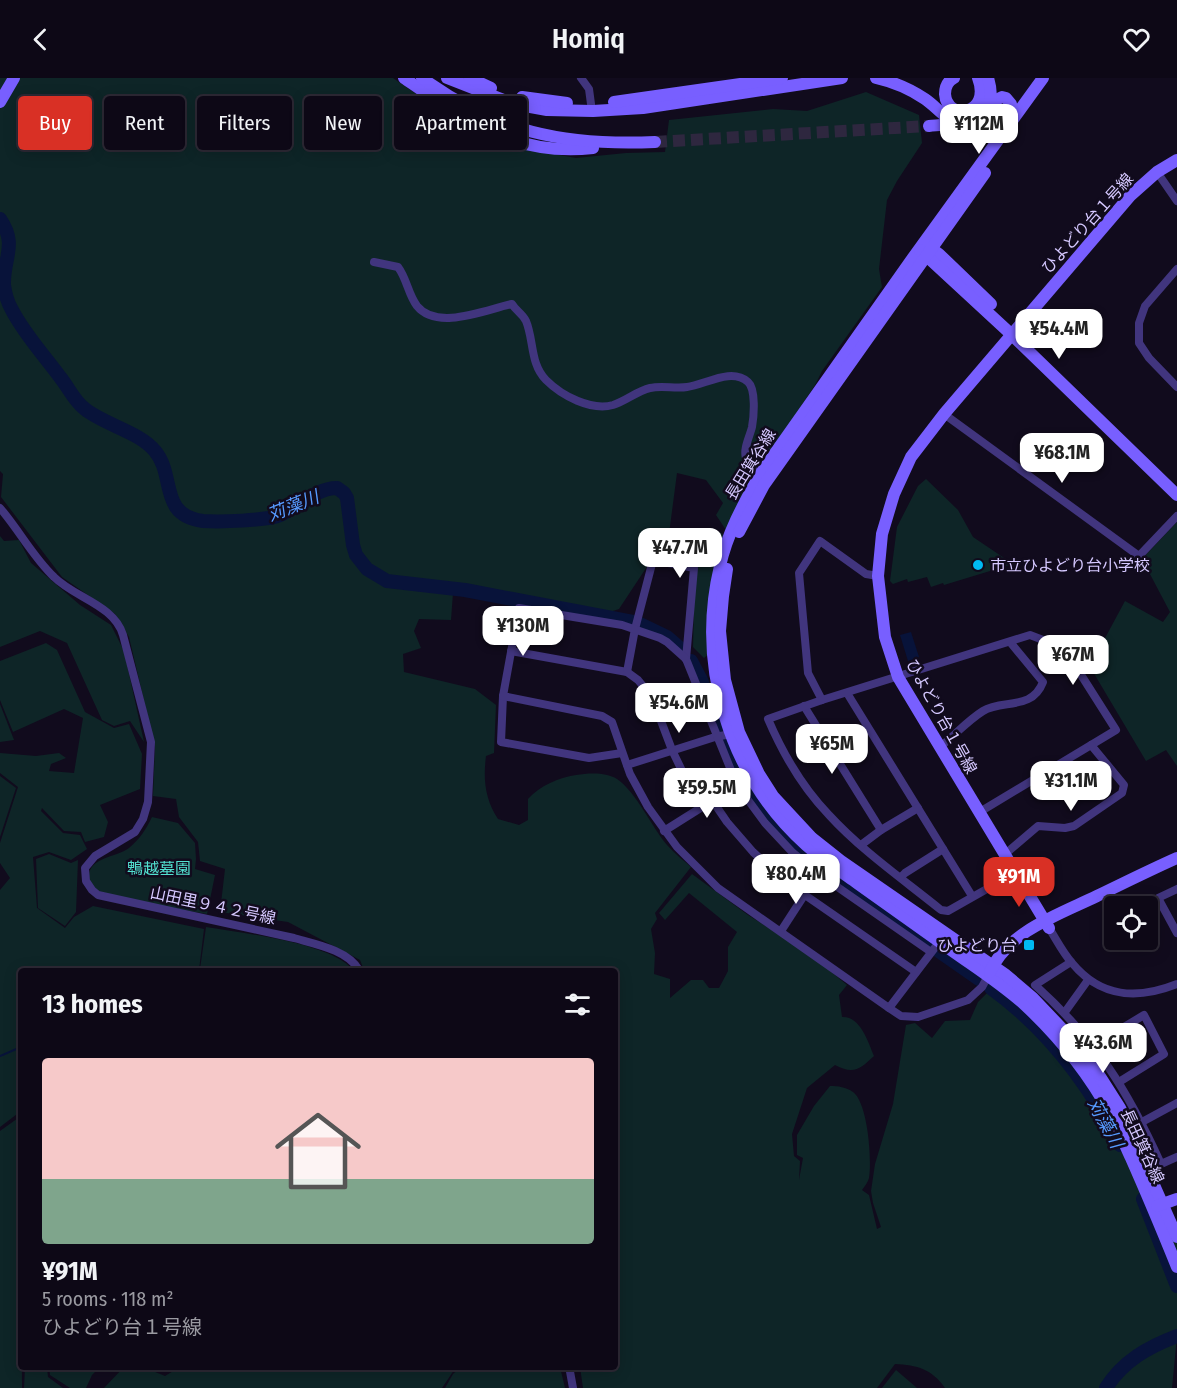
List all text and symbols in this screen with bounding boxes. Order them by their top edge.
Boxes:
icon: back [24,23,57,56]
text: Homiq [552,23,625,55]
icon: heart [1120,23,1153,56]
chip: Buy [18,96,92,150]
chip: Rent [104,96,185,150]
chip: Filters [197,96,292,150]
chip: New [304,96,382,150]
chip: Apartment [394,96,527,150]
pin: ¥112M [937,104,1021,155]
text: ¥112M [954,111,1004,135]
street label: ひよどり台１号線 [1037,169,1137,277]
pin: ¥54.4M [1010,309,1108,360]
text: ¥54.4M [1029,316,1089,340]
street label: 長田箕谷線 [721,425,780,503]
pin: ¥68.1M [1013,433,1111,484]
text: ¥68.1M [1034,440,1090,464]
water label: 苅藻川 [264,485,324,526]
pin: ¥47.7M [631,528,729,579]
text: ¥47.7M [652,535,708,559]
place label: 市立ひよどり台小学校 [990,556,1150,575]
marker: 市立ひよどり台小学校 [971,558,985,572]
pin: ¥130M [481,606,565,657]
text: ¥130M [497,613,549,637]
pin: ¥67M [1037,635,1109,686]
text: ¥67M [1052,642,1094,666]
street label: ひよどり台１号線 [902,656,981,777]
pin: ¥54.6M [630,683,728,734]
text: ¥54.6M [649,690,709,714]
pin: ¥65M [796,724,868,775]
text: ¥65M [810,731,854,755]
pin: ¥31.1M [1022,761,1120,812]
pin: ¥59.5M [658,768,756,819]
text: ¥31.1M [1044,768,1098,792]
text: ¥59.5M [678,775,737,799]
pin: ¥80.4M [747,854,845,905]
pin: ¥91M [983,857,1055,908]
park label: 鵯越墓園 [127,859,191,878]
text: ¥80.4M [766,861,826,885]
text: ¥91M [998,864,1040,888]
street label: 山田里９４２号線 [148,883,277,928]
map controls [1104,896,1158,950]
button: locate [1104,896,1158,950]
place label: ひよどり台 [937,936,1017,955]
marker: ひよどり台 [1022,938,1036,952]
icon: filters [561,988,594,1021]
text: 13 homes [42,989,143,1020]
pin: ¥43.6M [1054,1023,1152,1074]
text: ¥43.6M [1074,1030,1132,1054]
water label: 苅藻川 [1082,1094,1129,1154]
icon: home [264,1097,372,1205]
street label: 長田箕谷線 [1117,1106,1168,1186]
text: ¥91M [42,1256,98,1287]
text: 5 rooms · 118 m² [42,1287,173,1311]
text: ひよどり台１号線 [42,1315,202,1339]

